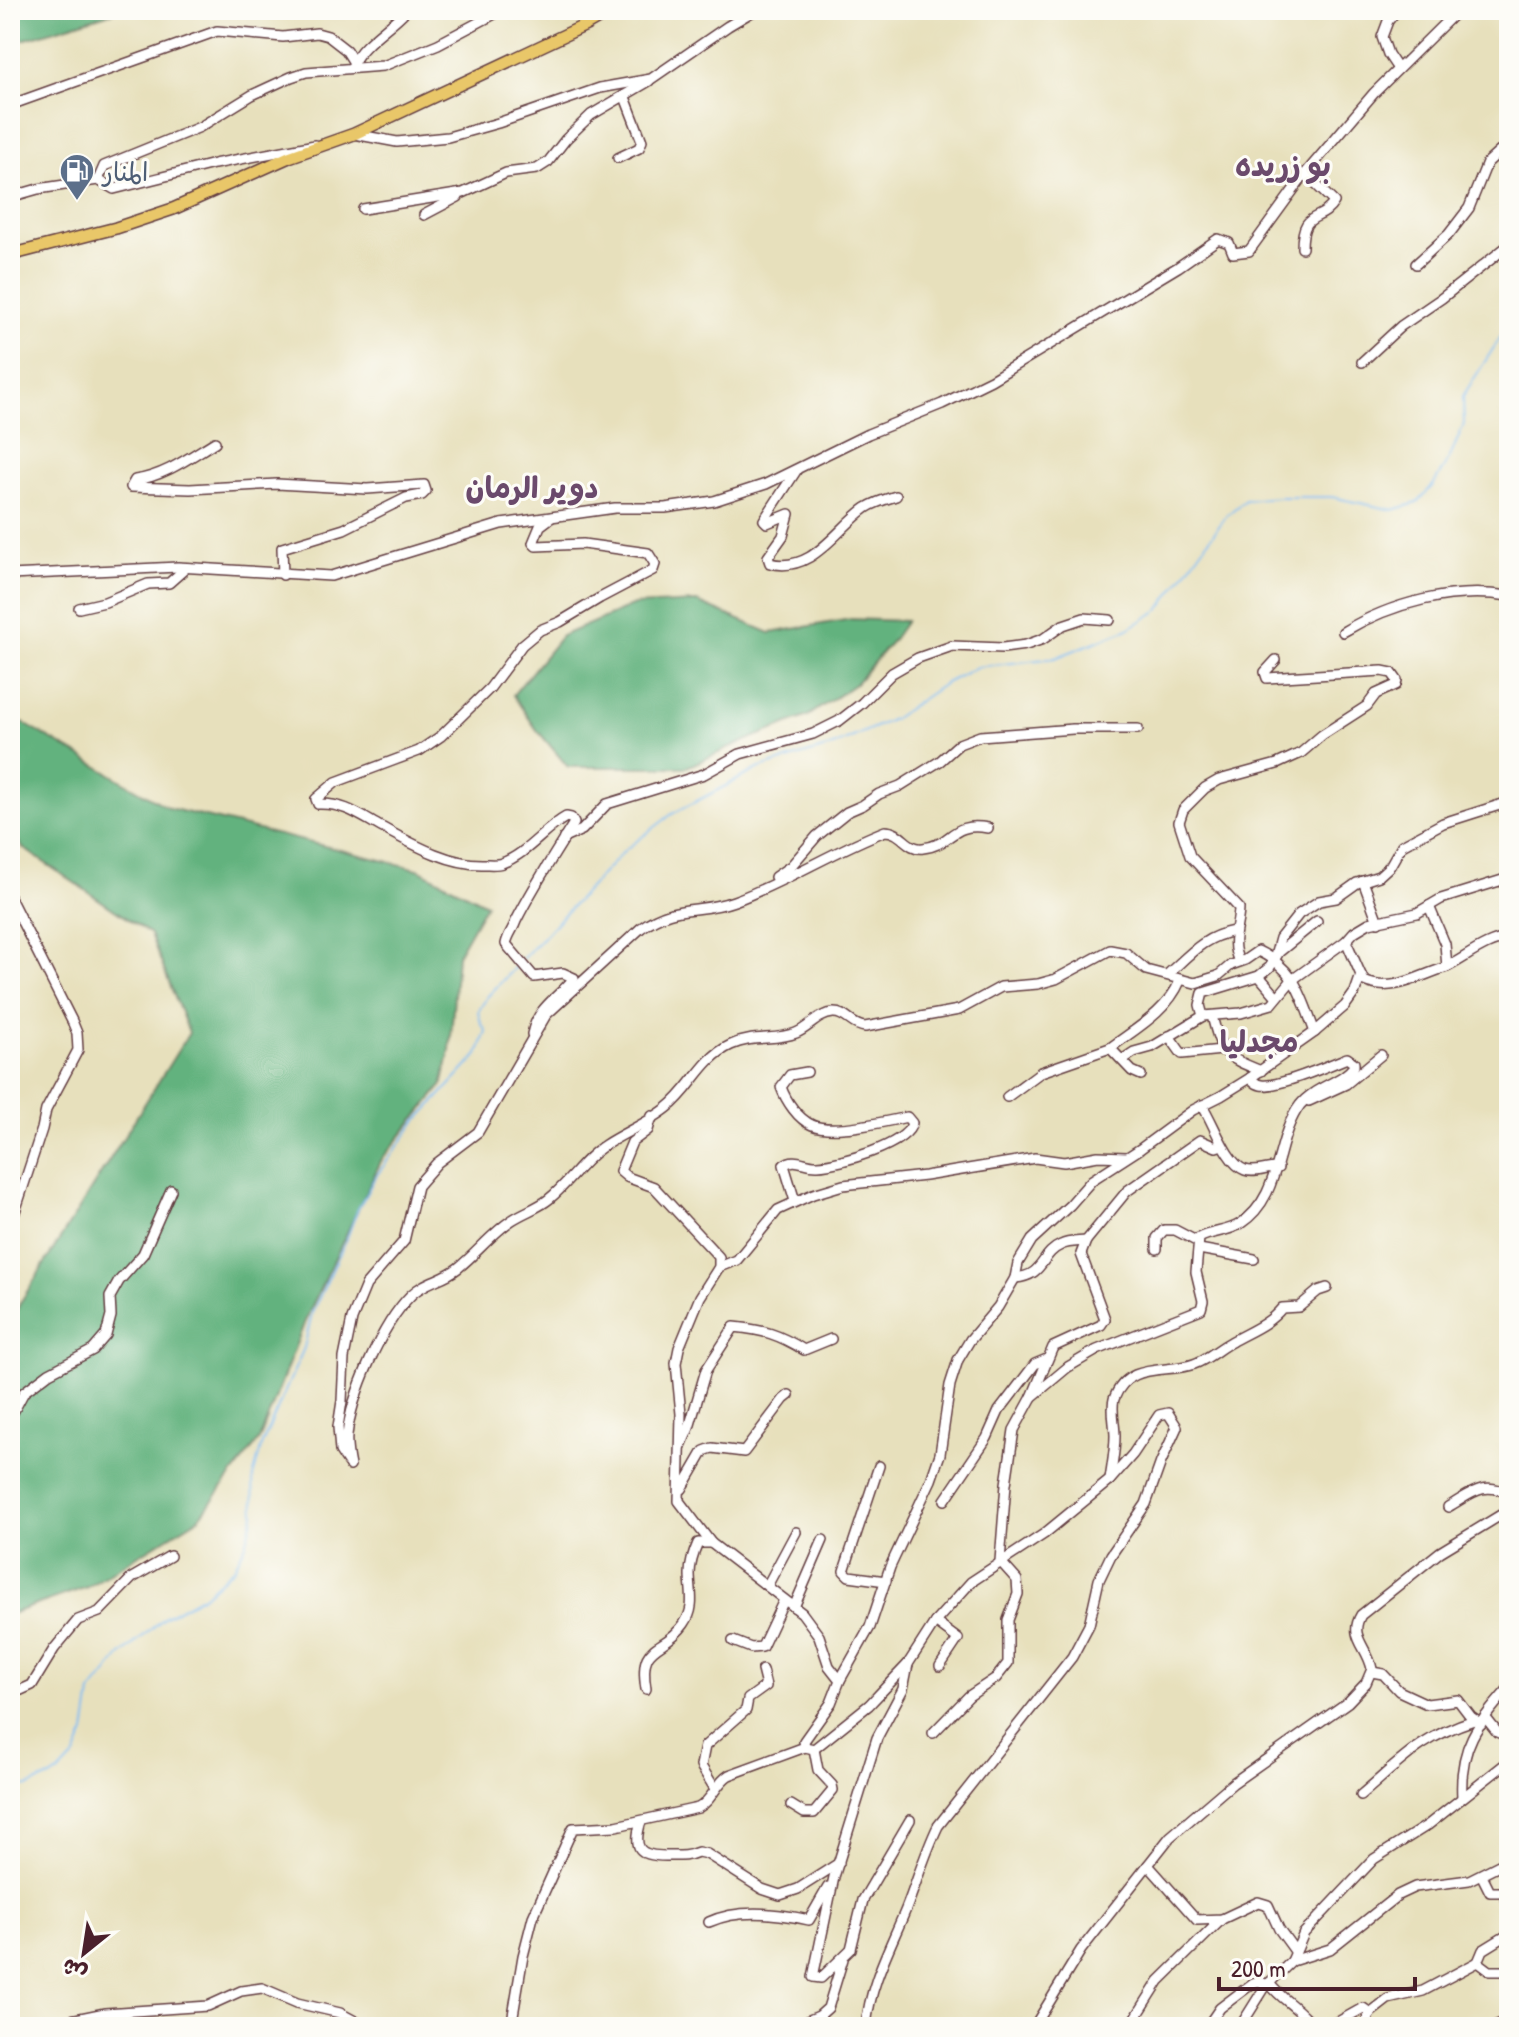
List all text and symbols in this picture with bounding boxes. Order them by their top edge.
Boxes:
district label: بو زريده [1235,145,1331,185]
fuel station icon: المنار [58,152,96,202]
place label: المنار [101,154,148,189]
district label: دوير الرمان [466,467,598,507]
district label: مجدليا [1220,1021,1298,1061]
north arrow [44,1913,124,1993]
scale bar [1219,1941,1415,1991]
text: ش [56,1951,92,1989]
text: 200 m [1231,1952,1286,1984]

